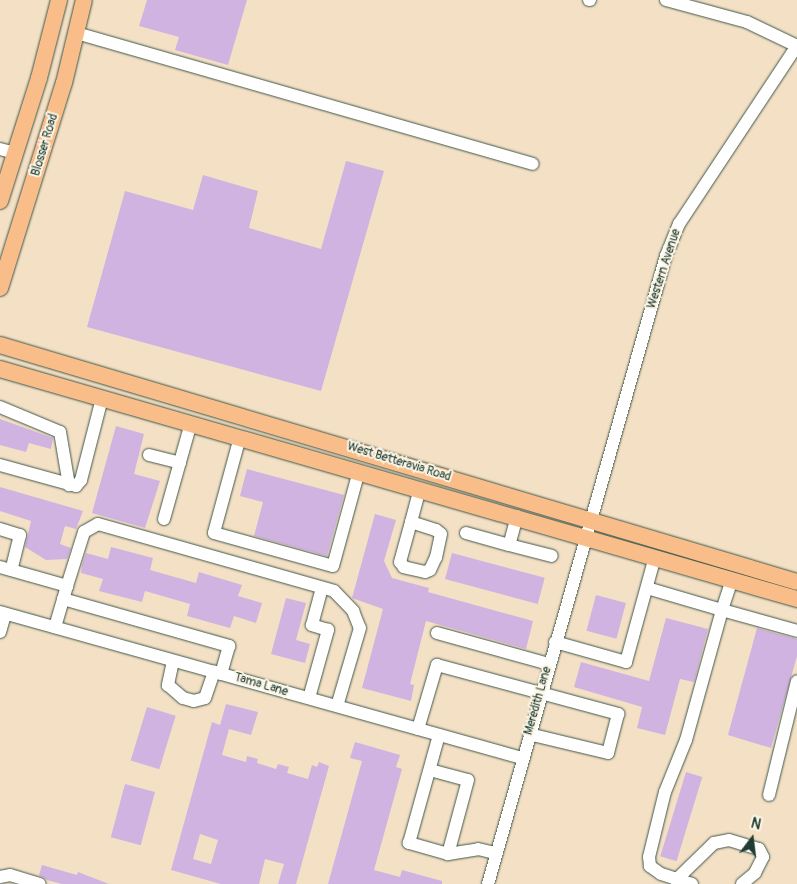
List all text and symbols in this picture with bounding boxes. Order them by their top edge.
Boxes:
street label: Blosser Road [29,112,61,178]
street label: Western Avenue [644,227,684,311]
street label: West Betteravia Road [345,439,453,485]
street label: Meredith Lane [521,665,555,737]
street label: Tama Lane [233,670,289,700]
north arrow [727,814,777,864]
text: N [749,815,763,833]

